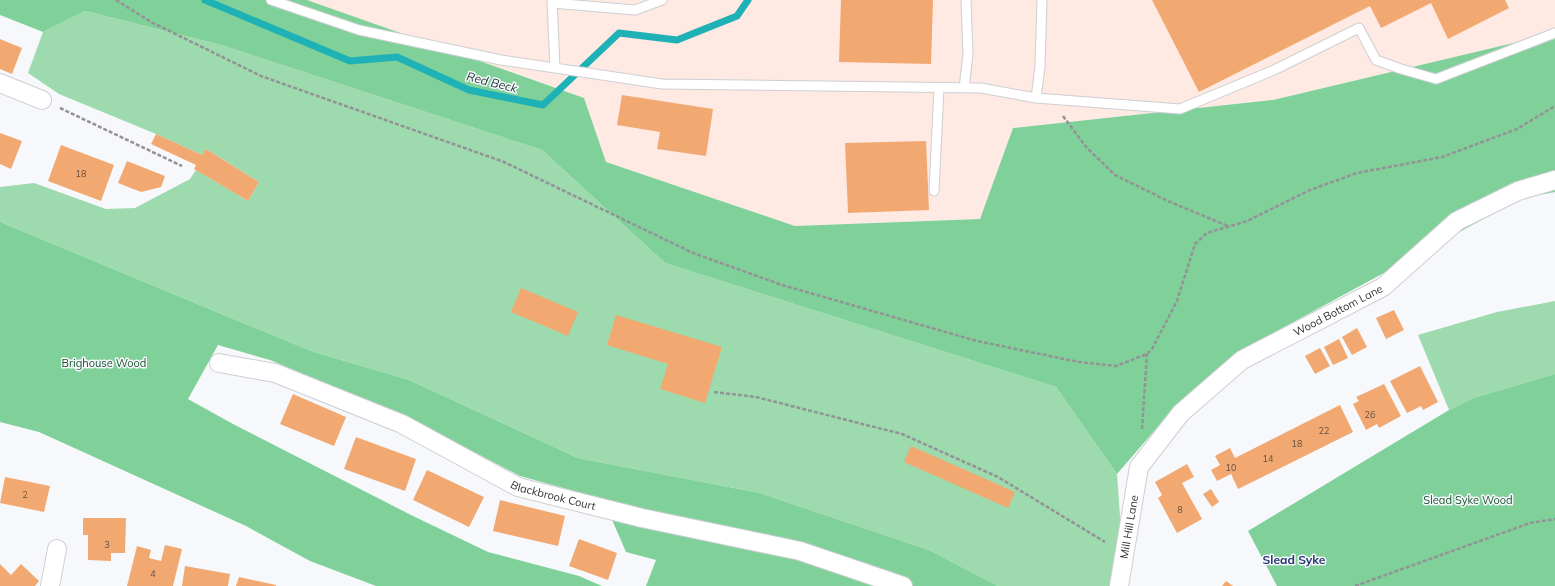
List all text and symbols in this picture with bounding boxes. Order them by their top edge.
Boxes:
water label: Red Beck [465,68,520,96]
house number: 18 [76,168,86,179]
street label: Wood Bottom Lane [1291,281,1385,339]
park label: Brighouse Wood [62,356,146,370]
house number: 26 [1365,409,1375,420]
house number: 22 [1319,425,1329,436]
house number: 18 [1292,438,1302,449]
house number: 14 [1263,453,1274,464]
house number: 10 [1226,462,1236,473]
street label: Blackbrook Court [508,477,597,513]
house number: 2 [22,489,28,500]
park label: Slead Syke Wood [1423,493,1513,507]
street label: Mill Hill Lane [1117,494,1141,560]
house number: 8 [1177,504,1183,515]
house number: 3 [104,539,110,550]
district label: Slead Syke [1263,552,1326,567]
house number: 4 [150,568,156,579]

